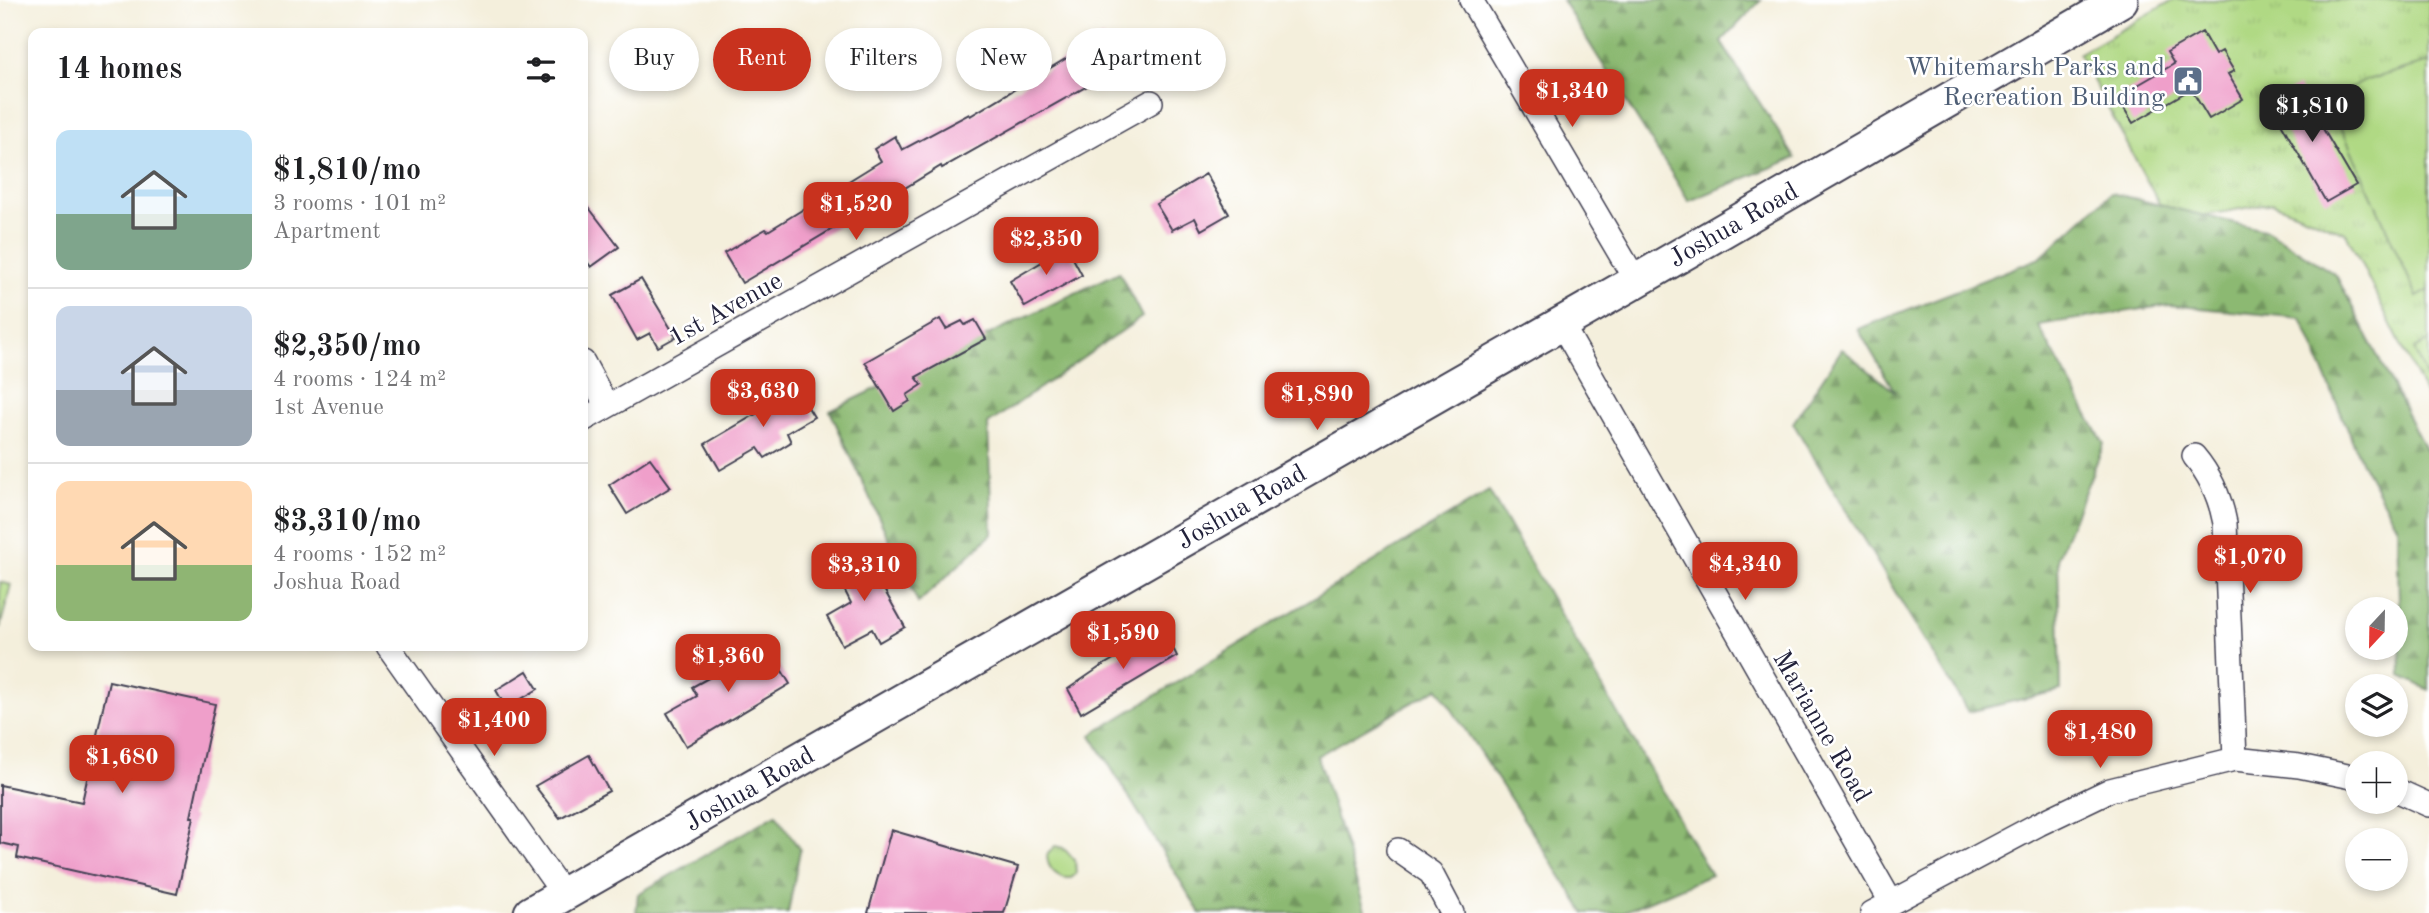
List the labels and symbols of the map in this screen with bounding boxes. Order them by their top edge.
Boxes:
place label: Whitemarsh Parks and Recreation Building [1906,55,2165,111]
public building icon: Whitemarsh Parks and Recreation Building [2171,64,2205,98]
pin: $1,340 [1515,69,1629,129]
pin: $1,810 [2255,85,2369,144]
street label: Joshua Road [1665,178,1803,273]
pin: $1,520 [799,182,913,242]
pin: $2,350 [989,218,1103,277]
street label: 1st Avenue [665,268,787,351]
pin: $3,630 [706,370,820,429]
pin: $1,890 [1260,372,1374,432]
street label: Joshua Road [1173,460,1311,555]
pin: $1,070 [2193,536,2307,595]
pin: $4,340 [1688,542,1802,602]
pin: $3,310 [807,544,921,603]
north arrow [2345,597,2408,660]
pin: $1,590 [1066,612,1180,671]
pin: $1,360 [671,634,785,694]
street label: Marianne Road [1767,647,1875,807]
pin: $1,400 [437,698,551,758]
pin: $1,480 [2043,710,2157,770]
pin: $1,680 [65,736,179,795]
street label: Joshua Road [681,742,819,837]

